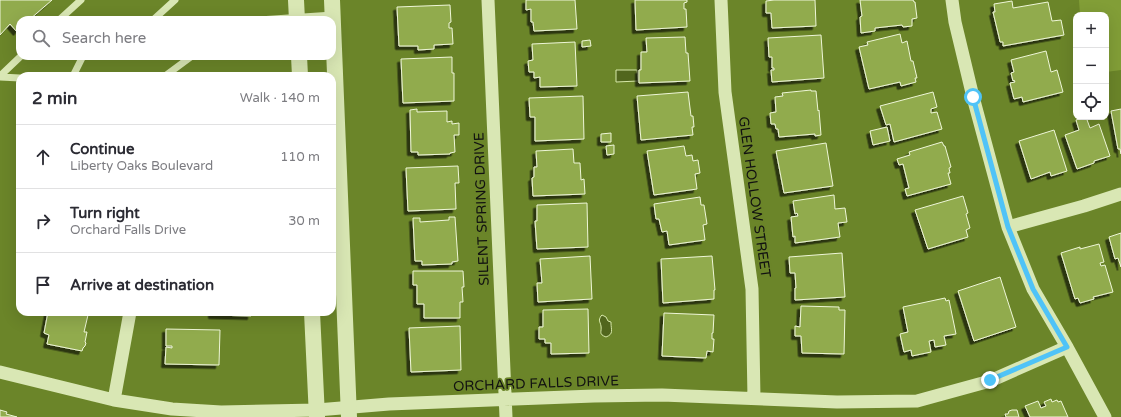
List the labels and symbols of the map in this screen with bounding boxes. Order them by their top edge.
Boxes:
route start [964,88,982,106]
street label: GLEN HOLLOW STREET [735,115,774,279]
street label: SILENT SPRING DRIVE [470,132,493,286]
route end [981,371,999,389]
street label: ORCHARD FALLS DRIVE [453,372,619,395]

